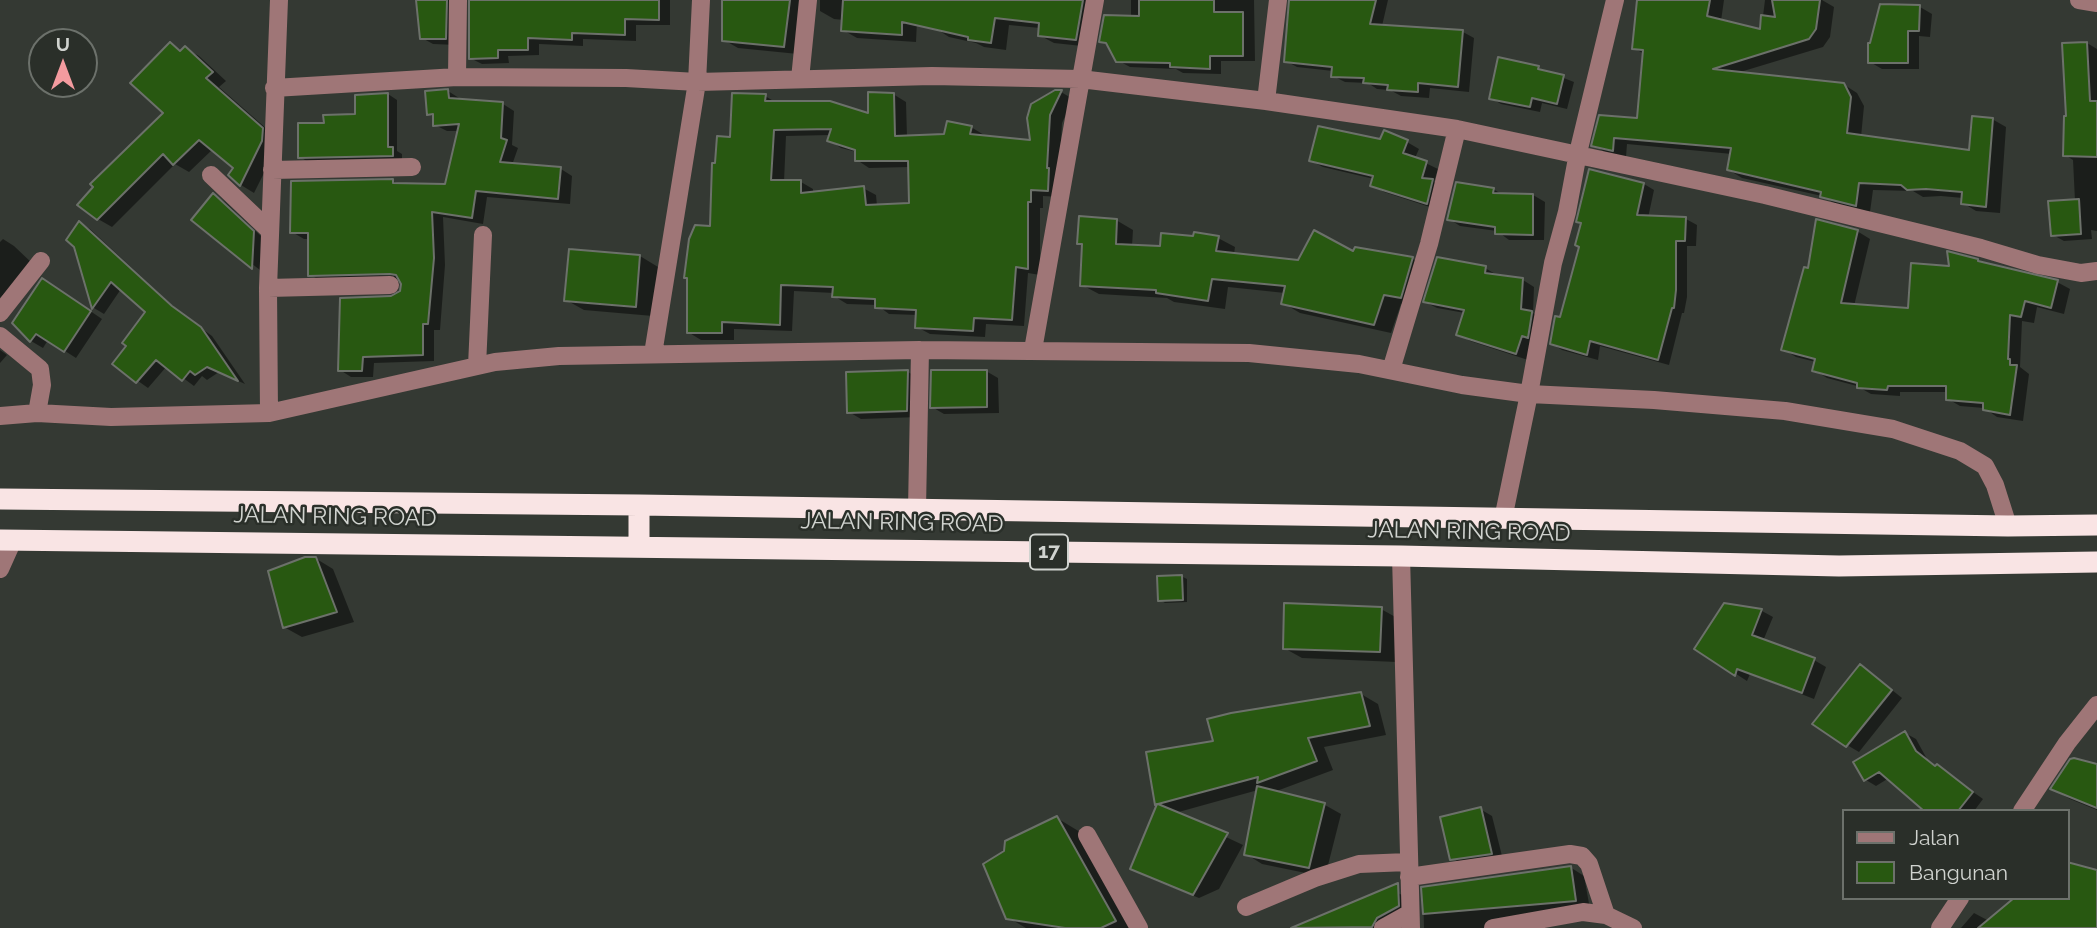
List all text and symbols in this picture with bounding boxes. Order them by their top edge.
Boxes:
north arrow [28,28,98,98]
text: U [56,33,70,55]
street label: JALAN RING ROAD [233,501,437,533]
street label: JALAN RING ROAD [800,507,1004,539]
street label: JALAN RING ROAD [1367,516,1571,548]
road number: 17 [1030,534,1068,570]
legend [1842,809,2069,900]
text: Jalan [1909,825,1960,850]
text: Bangunan [1909,860,2008,885]

